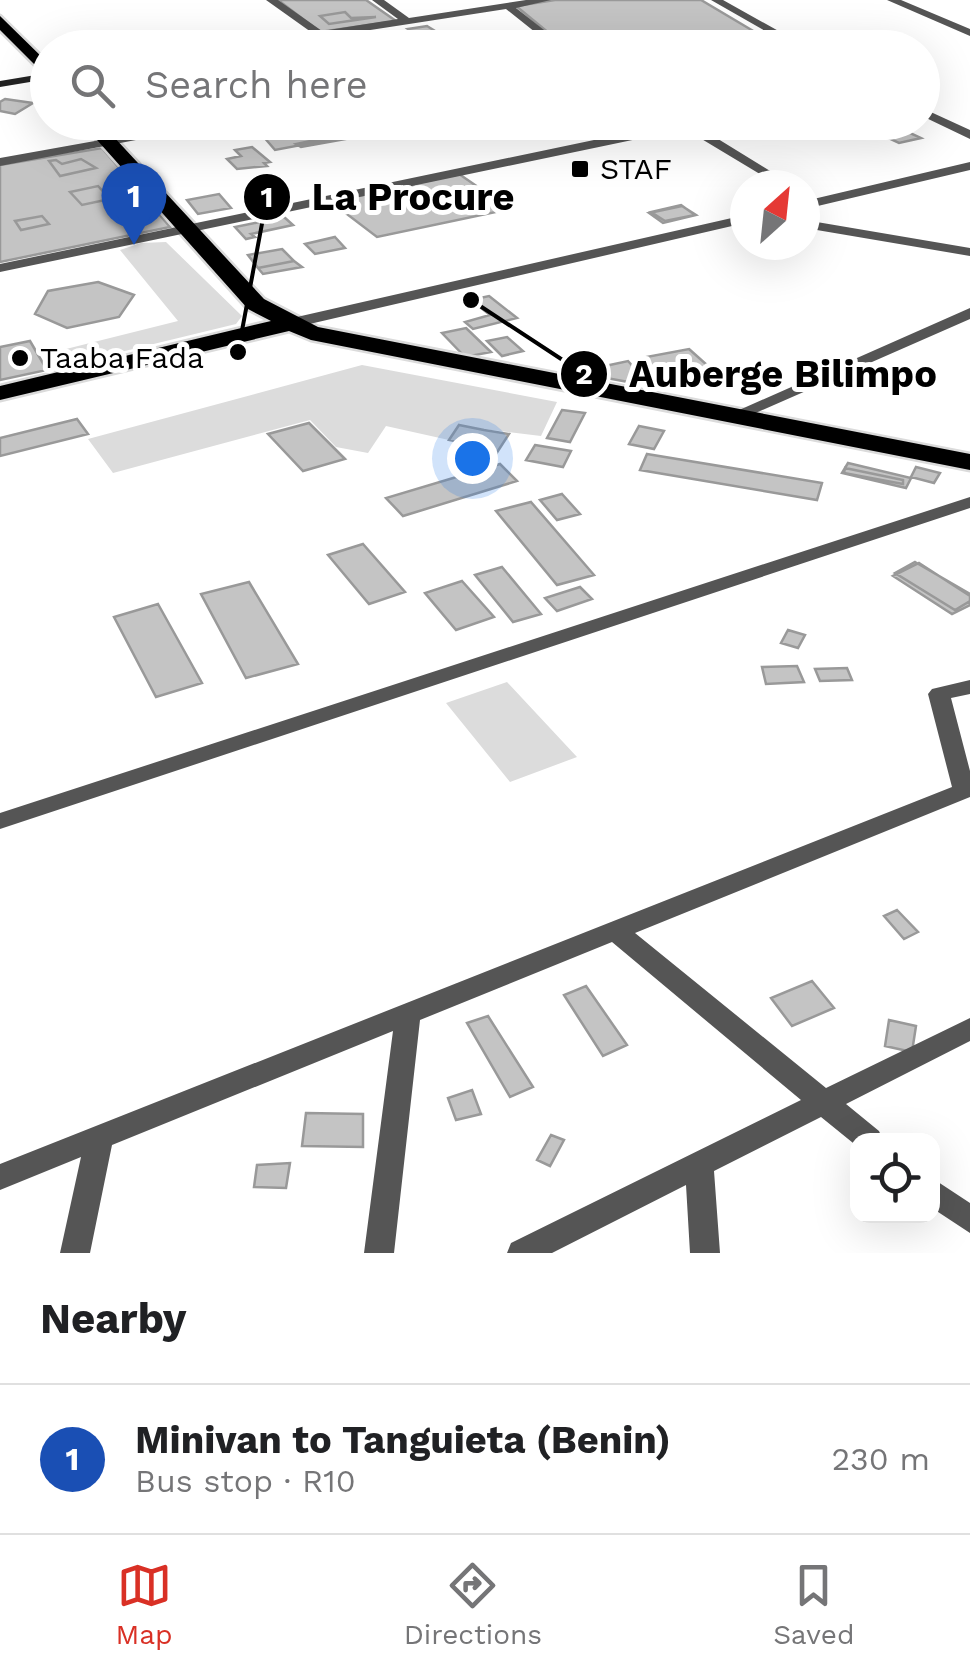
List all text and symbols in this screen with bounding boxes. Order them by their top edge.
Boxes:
search box [30,30,940,140]
icon: search [65,58,120,113]
text: Search here [145,63,368,107]
place label: STAF [600,151,672,186]
marker: STAF [569,158,591,180]
pin: 1 [102,162,166,245]
callout: La Procure [242,163,535,231]
north arrow [730,170,820,260]
text: La Procure [312,175,514,219]
text: 1 [261,179,273,214]
place label: Taaba Fada [40,340,204,375]
callout: Auberge Bilimpo [559,340,957,408]
marker: Taaba Fada [9,347,31,369]
text: Auberge Bilimpo [629,352,937,396]
text: 2 [575,356,593,391]
your location [447,433,498,484]
map controls [850,1133,940,1223]
button: locate [850,1133,940,1223]
text: Nearby [40,1294,187,1343]
text: Minivan to Tanguieta (Benin) [135,1418,671,1462]
text: 1 [66,1440,79,1478]
text: 230 m [831,1440,930,1478]
text: Bus stop · R10 [135,1462,356,1500]
tab: Map [116,1558,173,1651]
tab: Directions [404,1558,542,1651]
tab: Saved [773,1558,854,1651]

